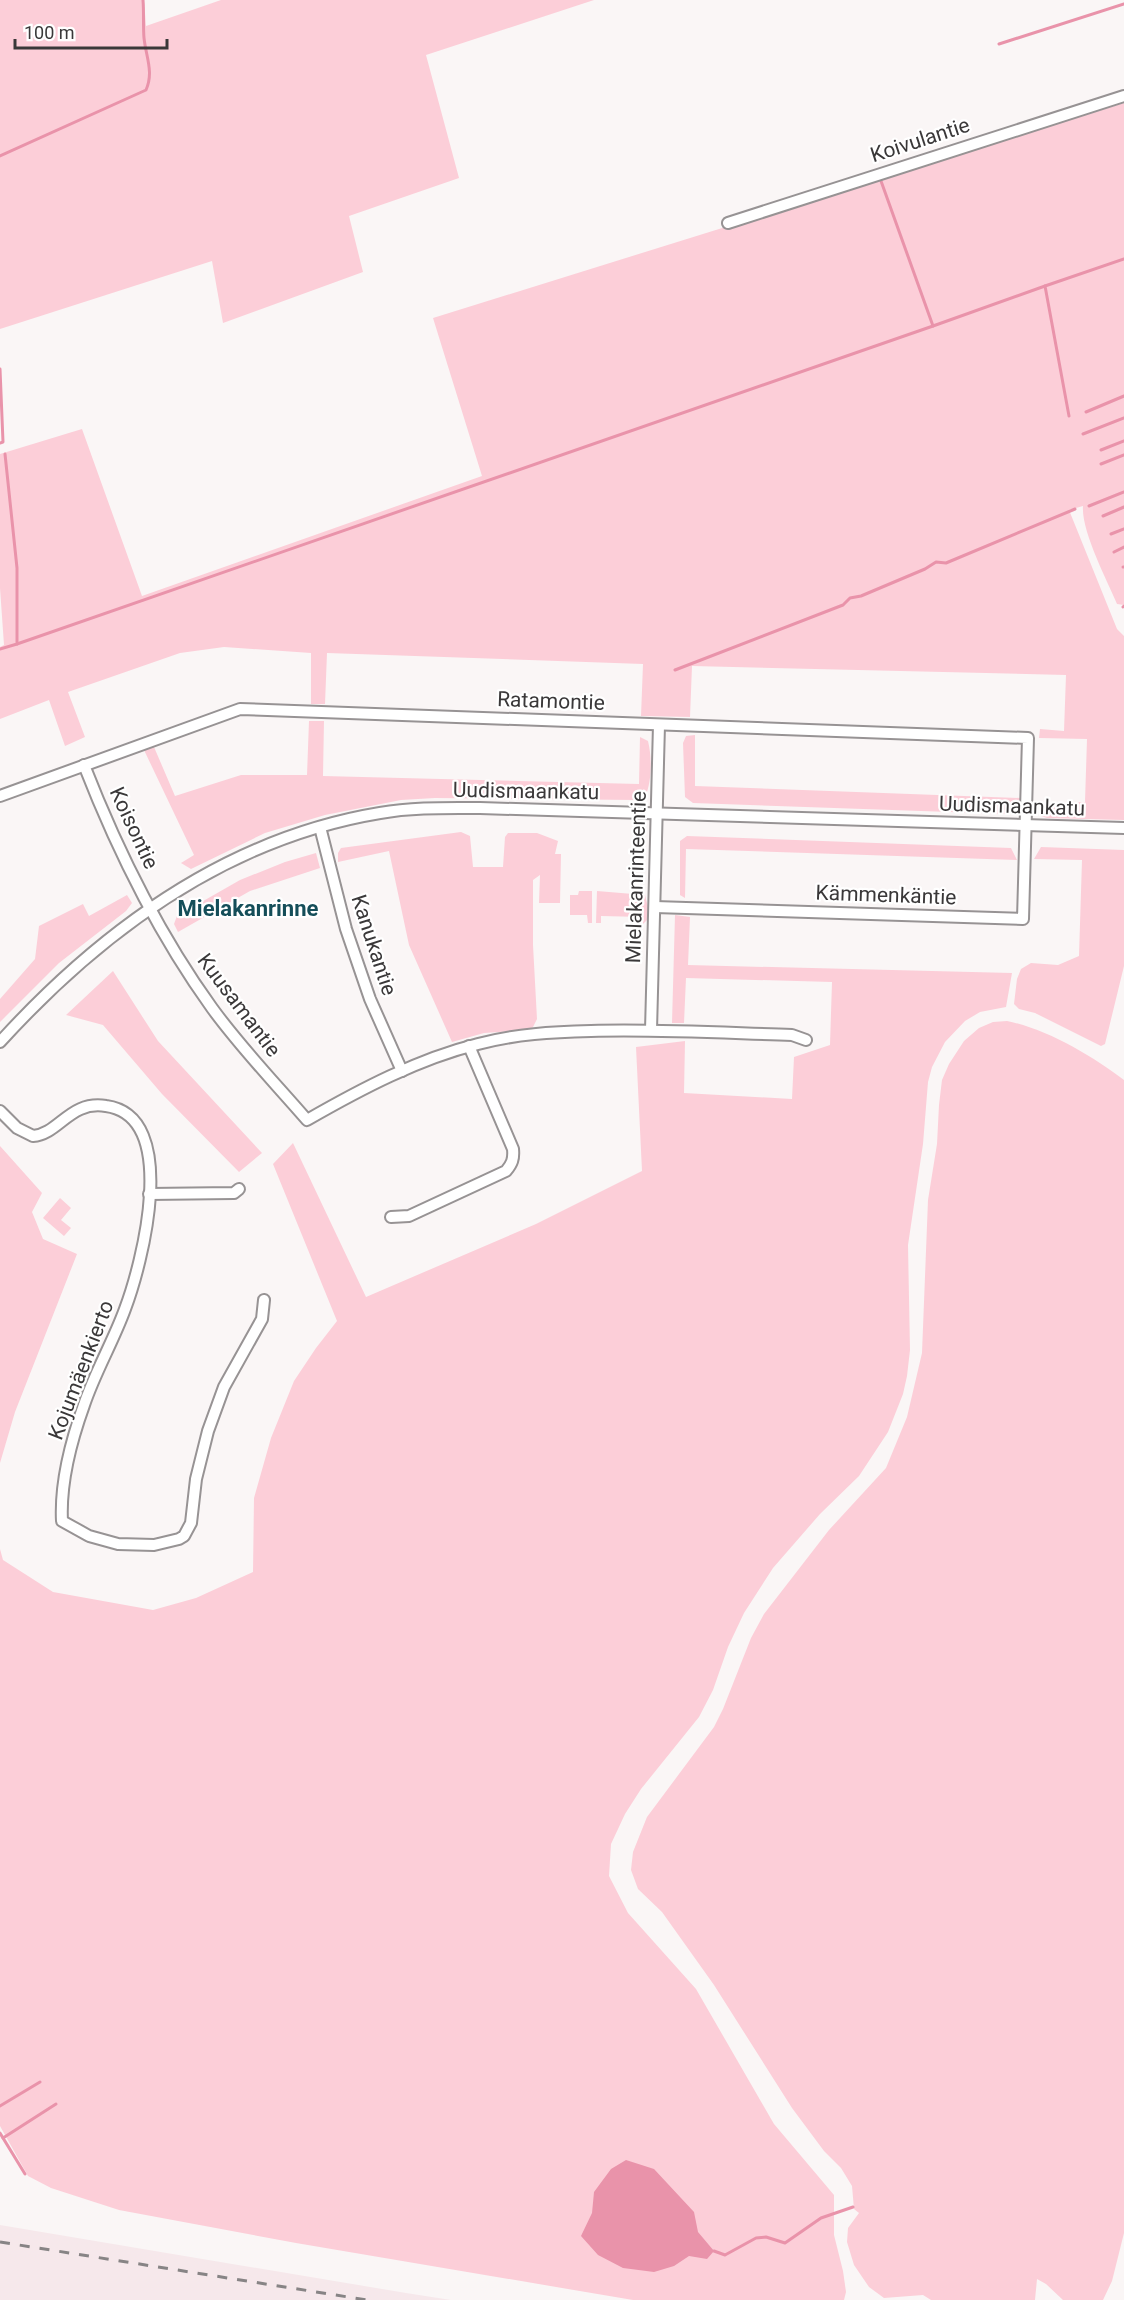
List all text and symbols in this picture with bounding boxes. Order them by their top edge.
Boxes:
scale bar [15,12,166,50]
text: 100 m [24,22,75,43]
street label: Koivulantie [867,113,973,167]
street label: Ratamontie [497,687,605,715]
street label: Uudismaankatu [453,778,599,804]
street label: Koisontie [105,783,163,873]
street label: Mielakanrinteentie [621,790,651,964]
street label: Uudismaankatu [938,791,1086,821]
street label: Kämmenkäntie [815,881,957,909]
street label: Kanukantie [346,892,402,998]
district label: Mielakanrinne [178,896,319,921]
street label: Kuusamantie [192,949,286,1061]
street label: Kojumäenkierto [43,1297,119,1443]

